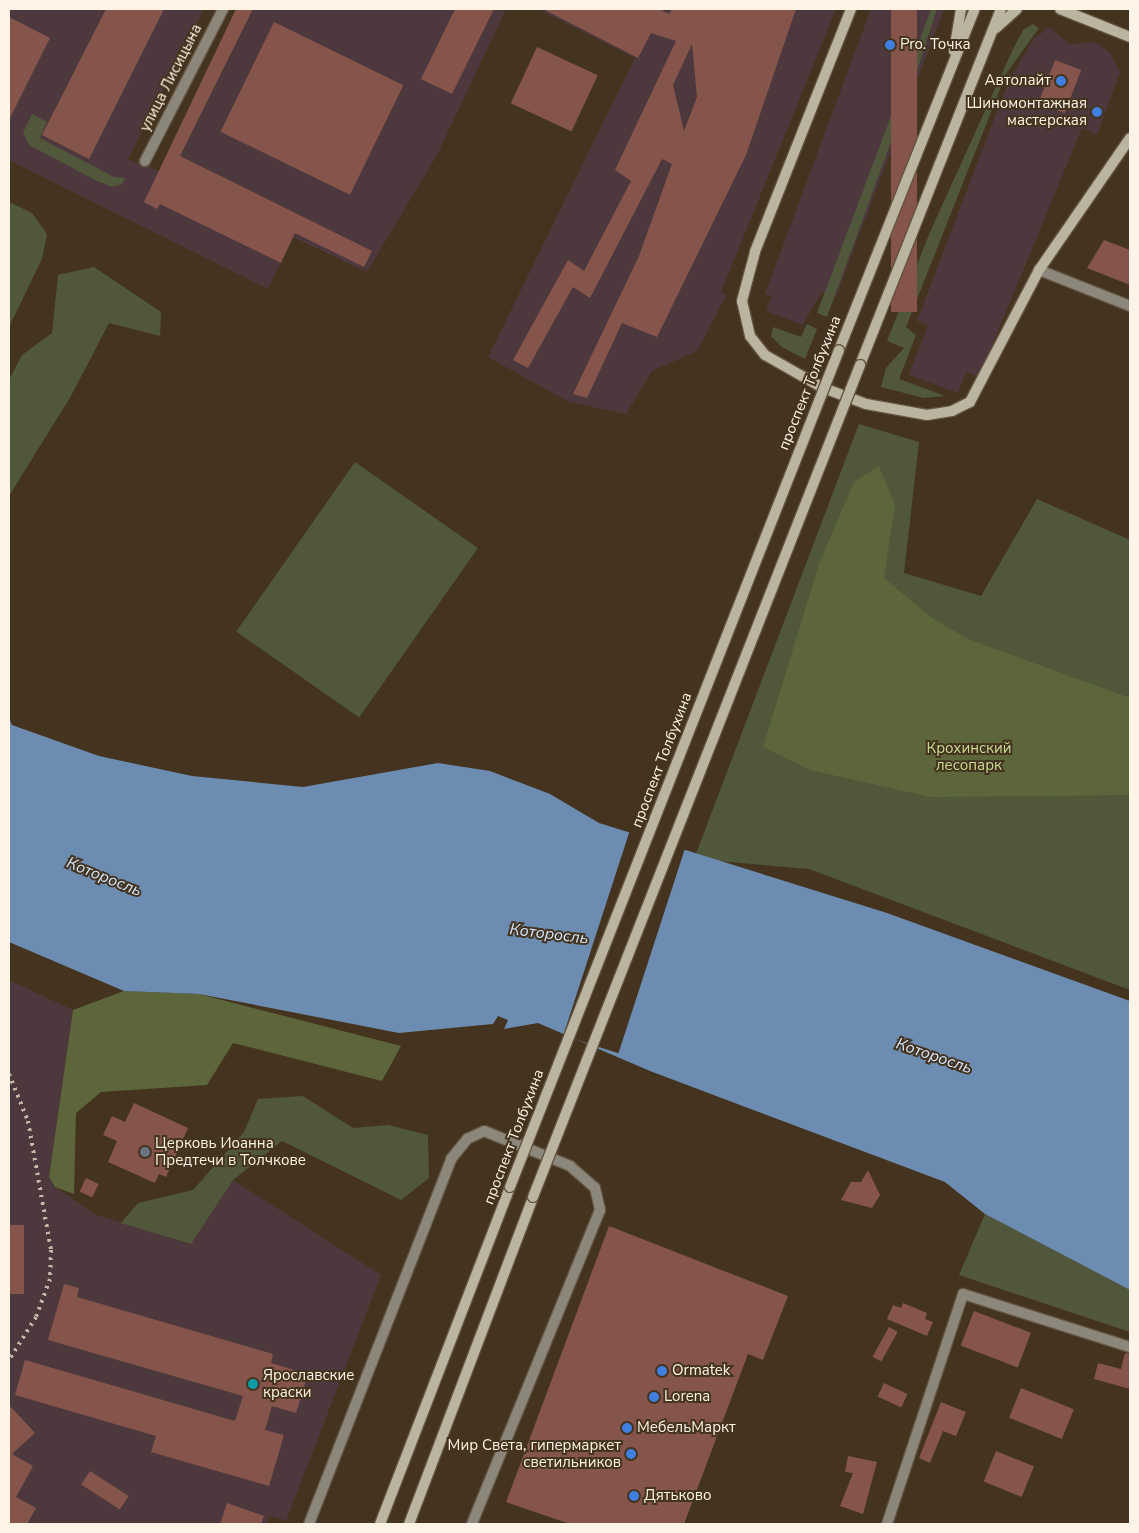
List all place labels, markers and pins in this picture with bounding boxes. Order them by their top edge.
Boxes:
place label: Pro. Точка [900,36,971,54]
marker: Pro. Точка [884,39,896,51]
place label: Автолайт [985,72,1051,90]
marker: Автолайт [1055,75,1067,87]
place label: Шиномонтажная мастерская [966,94,1087,129]
marker: Шиномонтажная мастерская [1091,106,1103,118]
place label: Церковь Иоанна Предтечи в Толчкове [155,1134,306,1169]
marker: Церковь Иоанна Предтечи в Толчкове [139,1146,151,1158]
place label: Ormatek [672,1362,730,1380]
marker: Ormatek [656,1365,668,1377]
place label: Ярославские краски [263,1366,354,1401]
marker: Ярославские краски [247,1378,259,1390]
place label: Lorena [664,1388,710,1406]
marker: Lorena [648,1391,660,1403]
place label: МебельМаркт [637,1419,736,1437]
marker: МебельМаркт [621,1422,633,1434]
place label: Мир Света, гипермаркет светильников [448,1436,621,1471]
marker: Мир Света, гипермаркет светильников [625,1448,637,1460]
place label: Дятьково [644,1487,712,1505]
marker: Дятьково [628,1490,640,1502]

